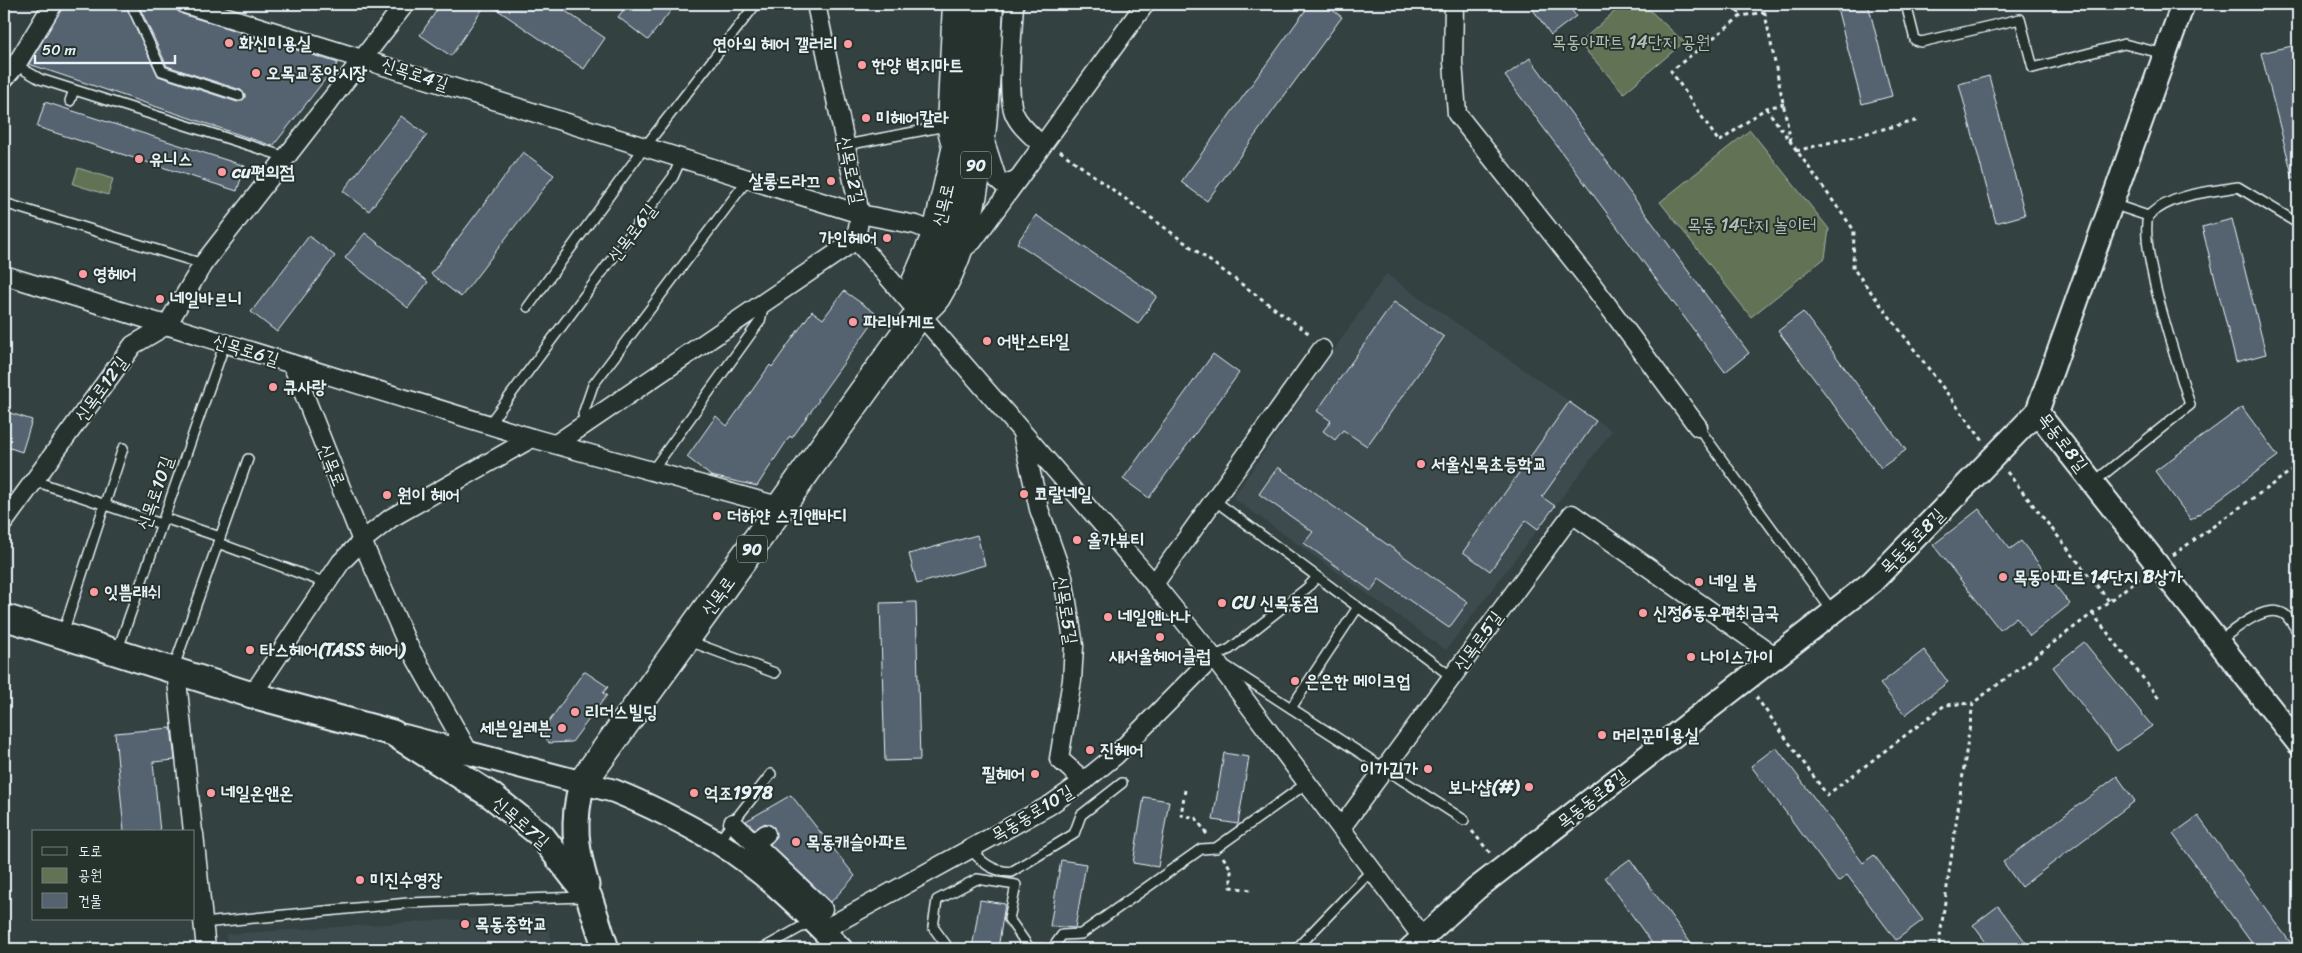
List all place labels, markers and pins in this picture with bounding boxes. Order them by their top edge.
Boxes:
place label: 화신미용실 [239,27,312,59]
place label: 연아의 헤어 갤러리 [713,28,838,60]
marker: 화신미용실 [223,37,235,49]
marker: 연아의 헤어 갤러리 [842,38,854,50]
place label: 한양 벽지마트 [871,49,964,81]
place label: 오목교중앙시장 [266,57,368,89]
marker: 한양 벽지마트 [856,59,868,71]
marker: 오목교중앙시장 [250,67,262,79]
place label: 미헤어칼라 [876,102,949,134]
marker: 미헤어칼라 [860,112,872,124]
place label: 유니스 [149,143,192,175]
marker: 유니스 [133,153,145,165]
place label: cu편의점 [231,156,295,188]
place label: 살롱드라끄 [749,165,821,197]
marker: cu편의점 [216,166,228,178]
marker: 살롱드라끄 [825,175,837,187]
place label: 가인헤어 [819,222,877,254]
marker: 가인헤어 [881,232,893,244]
place label: 영헤어 [93,258,136,290]
marker: 영헤어 [77,268,89,280]
place label: 네일바르니 [170,283,242,315]
marker: 네일바르니 [154,293,166,305]
place label: 파리바게뜨 [863,306,935,338]
marker: 파리바게뜨 [847,316,859,328]
place label: 어반스타일 [997,325,1070,357]
marker: 어반스타일 [981,335,993,347]
place label: 큐사랑 [283,371,327,403]
marker: 큐사랑 [267,381,279,393]
place label: 서울신목초등학교 [1431,448,1547,480]
marker: 서울신목초등학교 [1415,458,1427,470]
place label: 코랄네일 [1034,478,1092,510]
place label: 원이 헤어 [397,479,460,511]
marker: 코랄네일 [1018,488,1030,500]
marker: 원이 헤어 [381,489,393,501]
place label: 더하얀 스킨앤바디 [727,500,848,532]
marker: 더하얀 스킨앤바디 [711,510,723,522]
place label: 올가뷰티 [1087,524,1145,556]
marker: 올가뷰티 [1071,534,1083,546]
place label: 목동아파트 14단지 B상가 [2013,561,2184,593]
place label: 네일 봄 [1709,566,1757,598]
marker: 목동아파트 14단지 B상가 [1997,571,2009,583]
place label: 잇쁨래쉬 [104,576,162,608]
marker: 네일 봄 [1693,576,1705,588]
marker: 잇쁨래쉬 [88,586,100,598]
place label: CU 신목동점 [1231,587,1318,619]
marker: CU 신목동점 [1216,597,1228,609]
place label: 신정6동우편취급국 [1653,597,1779,629]
place label: 네일앤나나 [1118,601,1191,633]
marker: 신정6동우편취급국 [1637,607,1649,619]
marker: 네일앤나나 [1102,611,1114,623]
marker: 새서울헤어클럽 [1154,631,1166,643]
place label: 타스헤어(TASS 헤어) [260,634,407,666]
place label: 새서울헤어클럽 [1108,640,1211,672]
place label: 나이스가이 [1701,641,1773,673]
marker: 타스헤어(TASS 헤어) [244,644,256,656]
marker: 나이스가이 [1685,651,1697,663]
place label: 은은한 메이크업 [1305,665,1411,697]
marker: 은은한 메이크업 [1289,675,1301,687]
place label: 리더스빌딩 [585,696,657,728]
marker: 리더스빌딩 [569,706,581,718]
place label: 세븐일레븐 [480,712,552,744]
place label: 머리꾼미용실 [1612,719,1699,751]
marker: 세븐일레븐 [556,722,568,734]
marker: 머리꾼미용실 [1596,729,1608,741]
place label: 진헤어 [1100,734,1143,766]
marker: 진헤어 [1084,744,1096,756]
place label: 이가김가 [1360,753,1419,785]
place label: 필헤어 [982,758,1025,790]
marker: 이가김가 [1422,763,1434,775]
marker: 필헤어 [1029,768,1041,780]
place label: 보나샵(#) [1448,771,1521,803]
place label: 네일온앤온 [221,777,293,809]
place label: 억조1978 [704,777,773,809]
marker: 보나샵(#) [1523,781,1535,793]
marker: 네일온앤온 [205,787,217,799]
marker: 억조1978 [688,787,700,799]
place label: 목동캐슬아파트 [806,826,907,858]
marker: 목동캐슬아파트 [790,836,802,848]
place label: 미진수영장 [370,864,443,896]
marker: 미진수영장 [354,874,366,886]
place label: 목동중학교 [475,908,547,940]
marker: 목동중학교 [459,918,471,930]

